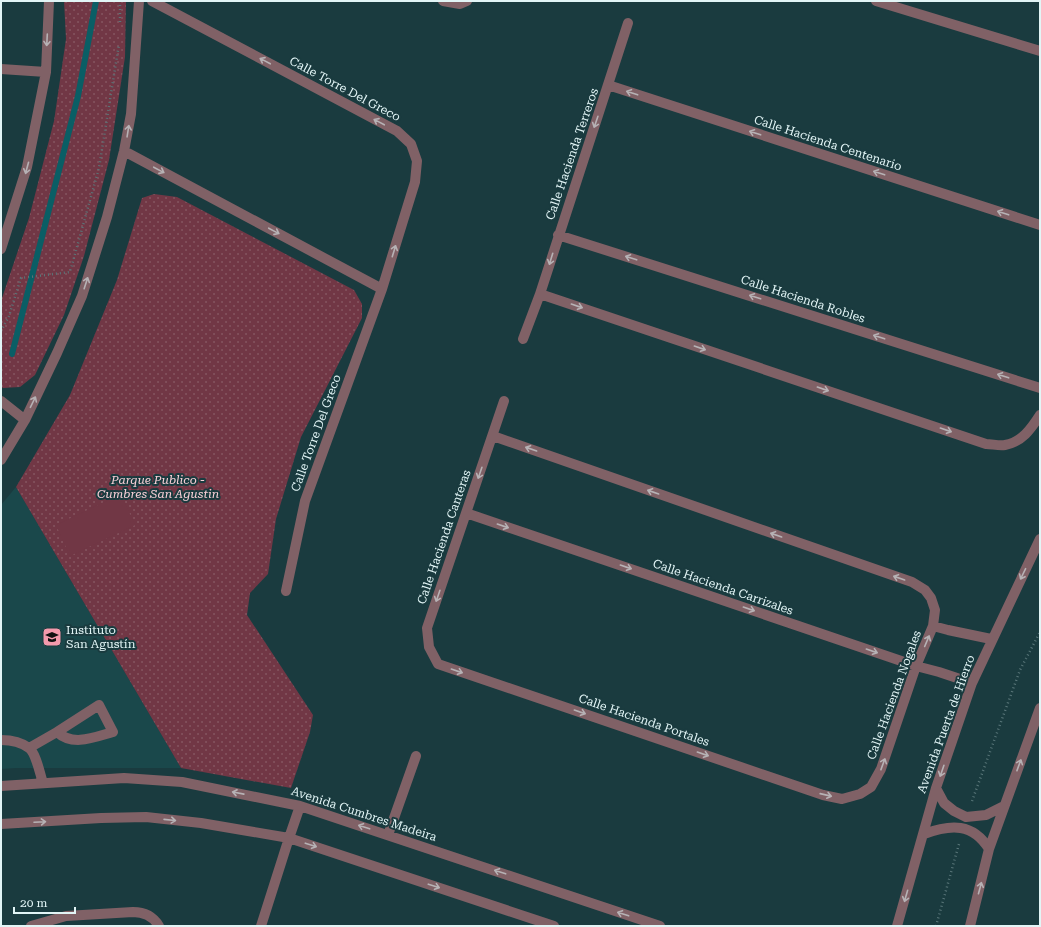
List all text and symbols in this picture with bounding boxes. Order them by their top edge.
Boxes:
one-way arrow [43,33,51,46]
street label: Calle Torre Del Greco [287,54,403,124]
one-way arrow [259,57,271,64]
street label: Calle Hacienda Terreros [543,86,601,222]
one-way arrow [625,89,638,96]
street label: Calle Hacienda Centenario [752,112,904,174]
one-way arrow [592,116,599,129]
one-way arrow [374,118,386,125]
one-way arrow [124,125,132,138]
one-way arrow [749,129,762,136]
one-way arrow [22,161,30,174]
one-way arrow [153,166,165,174]
one-way arrow [873,168,885,176]
one-way arrow [997,208,1009,216]
one-way arrow [267,227,279,235]
one-way arrow [391,245,398,258]
one-way arrow [546,253,554,265]
one-way arrow [625,254,638,261]
street label: Calle Hacienda Robles [739,272,867,326]
one-way arrow [83,277,90,290]
one-way arrow [749,293,762,300]
one-way arrow [570,303,583,310]
one-way arrow [873,332,885,340]
one-way arrow [693,344,705,352]
one-way arrow [996,372,1009,379]
street label: Calle Torre Del Greco [288,373,344,493]
one-way arrow [816,386,829,393]
one-way arrow [30,396,37,408]
one-way arrow [940,427,952,435]
one-way arrow [524,445,537,452]
one-way arrow [476,466,483,479]
street label: Calle Hacienda Canteras [414,468,474,606]
park label: Parque Publico - Cumbres San Agustin [97,473,219,501]
one-way arrow [647,488,660,495]
one-way arrow [496,522,508,530]
one-way arrow [771,530,783,538]
street label: Calle Hacienda Carrizales [651,556,795,618]
one-way arrow [619,564,631,572]
one-way arrow [1019,568,1026,580]
one-way arrow [893,573,905,581]
one-way arrow [433,589,441,601]
one-way arrow [742,606,755,613]
place label: Instituto San Agustín [66,623,136,651]
school or university icon: Instituto San Agustín [41,626,63,648]
street label: Calle Hacienda Nogales [864,628,924,761]
one-way arrow [923,636,931,648]
one-way arrow [865,648,878,655]
street label: Avenida Puerta de Hierro [914,653,978,795]
one-way arrow [451,667,463,675]
street label: Calle Hacienda Portales [577,691,711,749]
one-way arrow [574,709,586,717]
one-way arrow [697,751,709,759]
one-way arrow [880,757,887,770]
one-way arrow [1016,759,1024,771]
one-way arrow [937,765,945,777]
street label: Avenida Cumbres Madeira [290,784,439,844]
one-way arrow [232,789,245,797]
one-way arrow [819,792,832,800]
one-way arrow [163,816,176,823]
one-way arrow [33,818,46,825]
one-way arrow [357,823,370,830]
one-way arrow [304,842,317,849]
one-way arrow [495,868,507,876]
one-way arrow [977,882,984,895]
one-way arrow [428,883,441,890]
scale bar [14,889,75,915]
one-way arrow [902,890,909,903]
text: 20 m [20,896,47,910]
one-way arrow [618,909,630,917]

